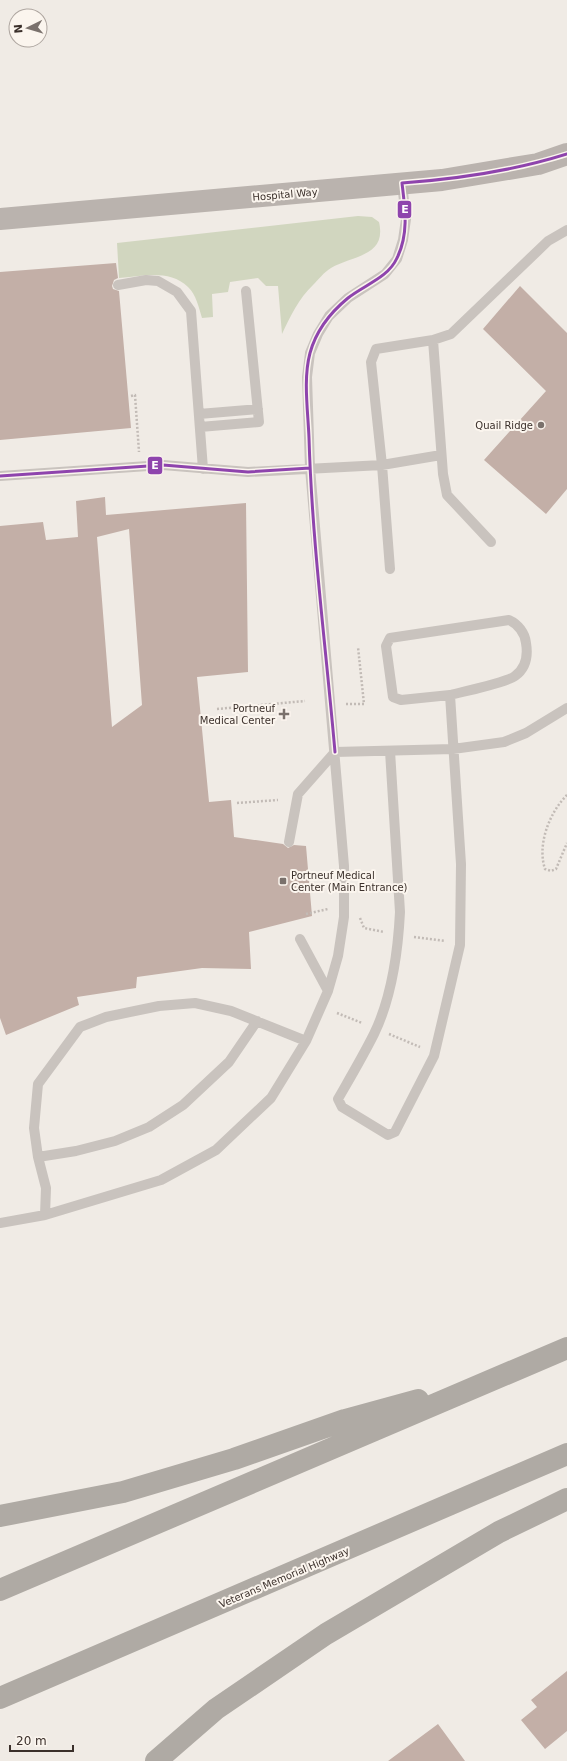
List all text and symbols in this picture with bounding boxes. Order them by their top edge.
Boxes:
north arrow [8,8,48,48]
text: N [12,24,25,34]
street label: Hospital Way [252,186,318,203]
line badge: E [397,200,412,219]
text: E [401,203,409,216]
place label: Quail Ridge [475,420,533,431]
marker: Quail Ridge [536,420,546,430]
line badge: E [147,456,163,475]
text: E [151,459,159,472]
place label: Portneuf Medical Center [200,703,276,726]
marker: Portneuf Medical Center [278,708,290,720]
place label: Portneuf Medical Center (Main Entrance) [291,870,408,893]
marker: Portneuf Medical Center (Main Entrance) [278,876,288,886]
street label: Veterans Memorial Highway [218,1545,351,1610]
scale bar [10,1727,73,1753]
text: 20 m [16,1734,47,1748]

